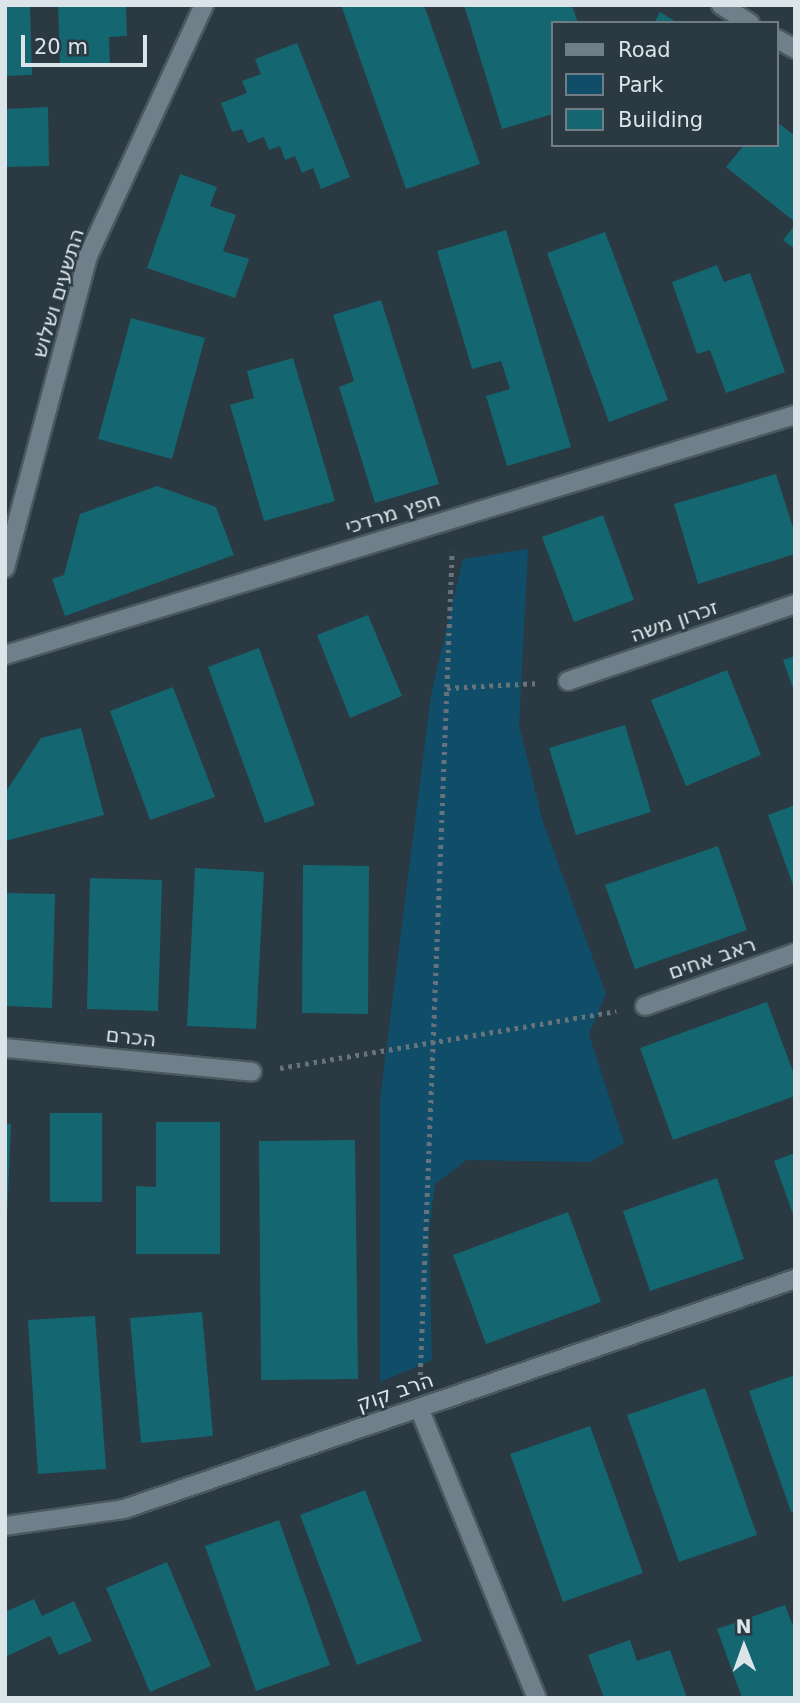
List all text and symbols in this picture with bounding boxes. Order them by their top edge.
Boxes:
scale bar [24,21,150,65]
legend [552,21,779,147]
text: 20 m [34,35,88,59]
text: Road [618,38,671,62]
text: Park [618,73,663,97]
text: Building [618,108,703,132]
street label: התשעים ושלוש [26,225,90,361]
street label: חפץ מרדכי [342,487,444,539]
street label: זכרון משה [627,594,721,648]
street label: ראב אחים [665,931,759,985]
street label: הכרם [105,1022,157,1052]
street label: הרב קוק [353,1367,437,1417]
north arrow [709,1612,779,1682]
text: N [735,1615,752,1637]

